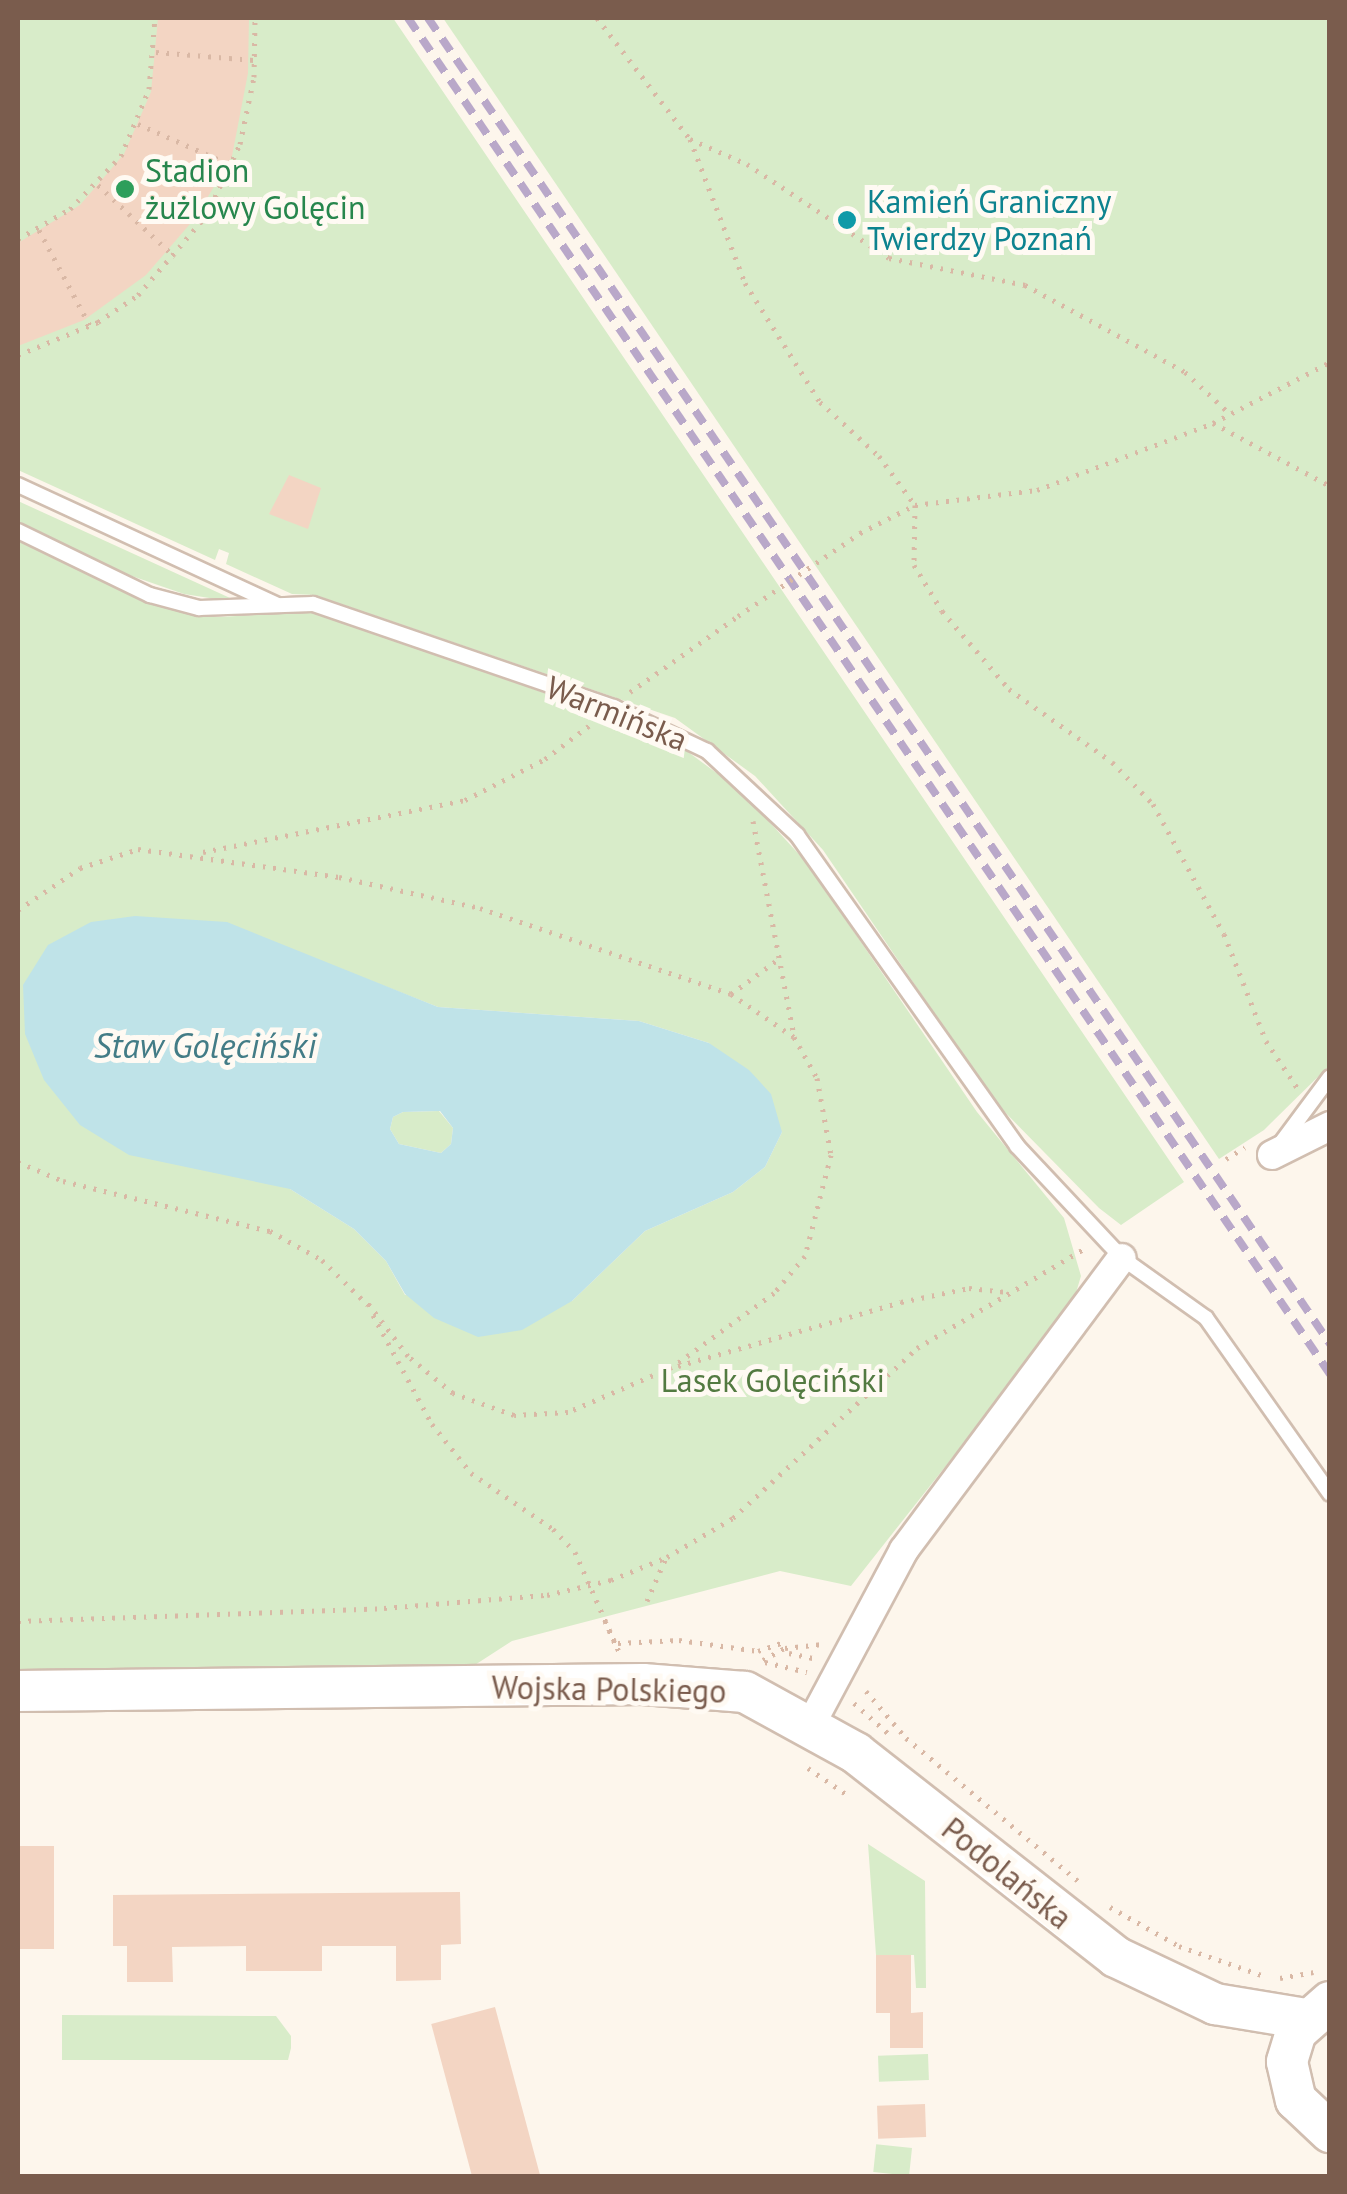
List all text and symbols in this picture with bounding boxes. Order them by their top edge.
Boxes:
place label: Stadion żużlowy Golęcin [145,152,367,227]
marker: Stadion żużlowy Golęcin [114,178,136,200]
place label: Kamień Graniczny Twierdzy Poznań [867,183,1111,258]
marker: Kamień Graniczny Twierdzy Poznań [836,209,858,231]
street label: Warmińska [541,667,693,759]
water label: Staw Golęciński [93,1024,317,1066]
park label: Lasek Golęciński [660,1361,886,1399]
street label: Wojska Polskiego [491,1668,727,1710]
street label: Podolańska [934,1809,1080,1937]

